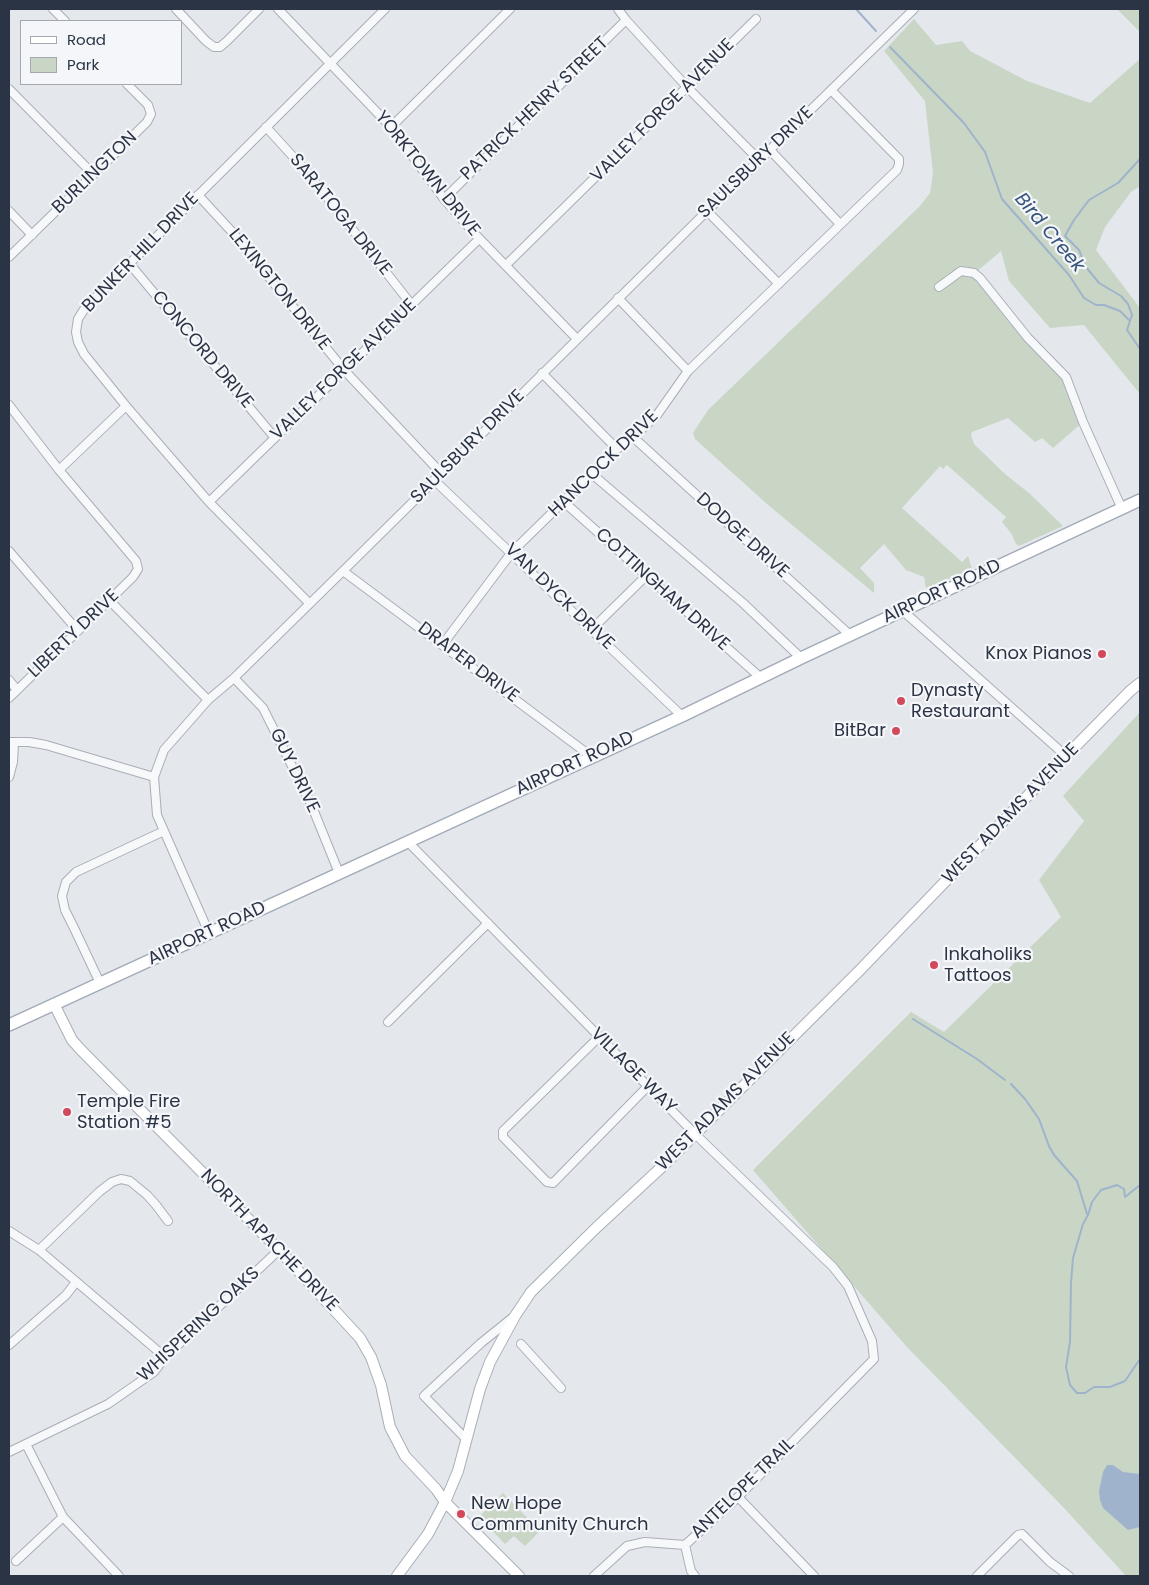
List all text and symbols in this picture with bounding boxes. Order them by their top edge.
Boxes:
legend [20,20,182,85]
text: Road [67,29,106,50]
street label: PATRICK HENRY STREET [457,33,613,185]
street label: VALLEY FORGE AVENUE [587,35,739,187]
text: Park [67,54,99,75]
street label: SAULSBURY DRIVE [694,102,818,224]
street label: YORKTOWN DRIVE [370,107,484,241]
street label: BURLINGTON [48,127,142,219]
street label: SARATOGA DRIVE [284,150,396,280]
street label: BUNKER HILL DRIVE [78,189,204,317]
water label: Bird Creek [1009,189,1089,277]
street label: LEXINGTON DRIVE [223,225,335,355]
street label: CONCORD DRIVE [147,287,257,413]
street label: VALLEY FORGE AVENUE [267,295,421,445]
street label: SAULSBURY DRIVE [407,386,529,508]
street label: HANCOCK DRIVE [545,406,663,522]
street label: DODGE DRIVE [691,489,793,583]
street label: COTTINGHAM DRIVE [590,524,734,656]
street label: VAN DYCK DRIVE [500,539,618,655]
street label: AIRPORT ROAD [880,555,1004,629]
street label: LIBERTY DRIVE [24,585,124,683]
street label: DRAPER DRIVE [413,618,523,708]
place label: Knox Pianos [985,643,1092,665]
marker: Knox Pianos [1096,648,1108,660]
place label: Dynasty Restaurant [911,680,1010,722]
marker: Dynasty Restaurant [895,695,907,707]
place label: BitBar [834,720,886,742]
street label: GUY DRIVE [264,725,324,817]
marker: BitBar [890,725,902,737]
street label: AIRPORT ROAD [513,727,637,801]
street label: WEST ADAMS AVENUE [938,739,1084,889]
street label: AIRPORT ROAD [145,897,269,971]
place label: Inkaholiks Tattoos [944,944,1032,986]
marker: Inkaholiks Tattoos [928,959,940,971]
street label: VILLAGE WAY [586,1024,680,1118]
street label: WEST ADAMS AVENUE [652,1028,800,1176]
place label: Temple Fire Station #5 [77,1091,180,1134]
marker: Temple Fire Station #5 [61,1106,73,1118]
street label: NORTH APACHE DRIVE [195,1165,343,1317]
street label: WHISPERING OAKS [133,1263,265,1387]
street label: ANTELOPE TRAIL [687,1434,799,1544]
place label: New Hope Community Church [471,1493,649,1536]
marker: New Hope Community Church [455,1508,467,1520]

